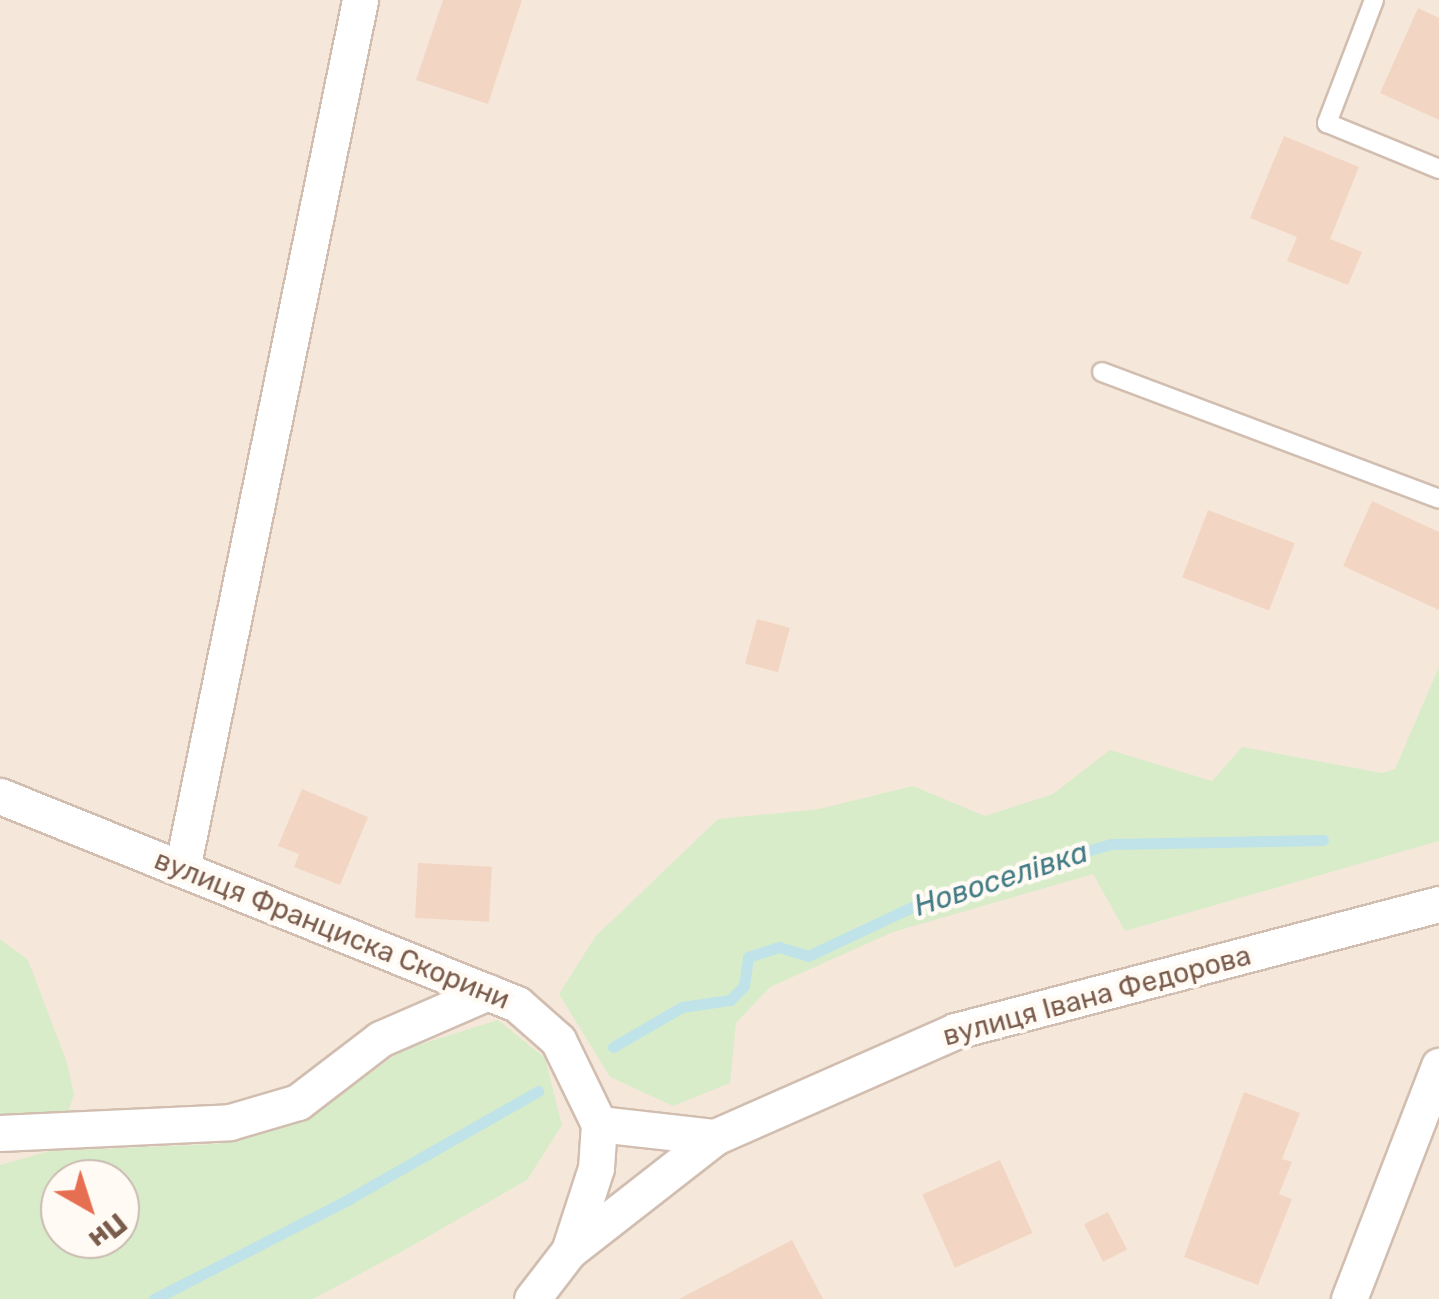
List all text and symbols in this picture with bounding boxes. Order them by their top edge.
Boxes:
water label: Новоселівка [909,834,1093,924]
street label: вулиця Франциска Скорини [149,843,515,1017]
street label: вулиця Івана Федорова [939,939,1255,1053]
north arrow [40,1159,140,1259]
text: Пн [83,1206,133,1256]

